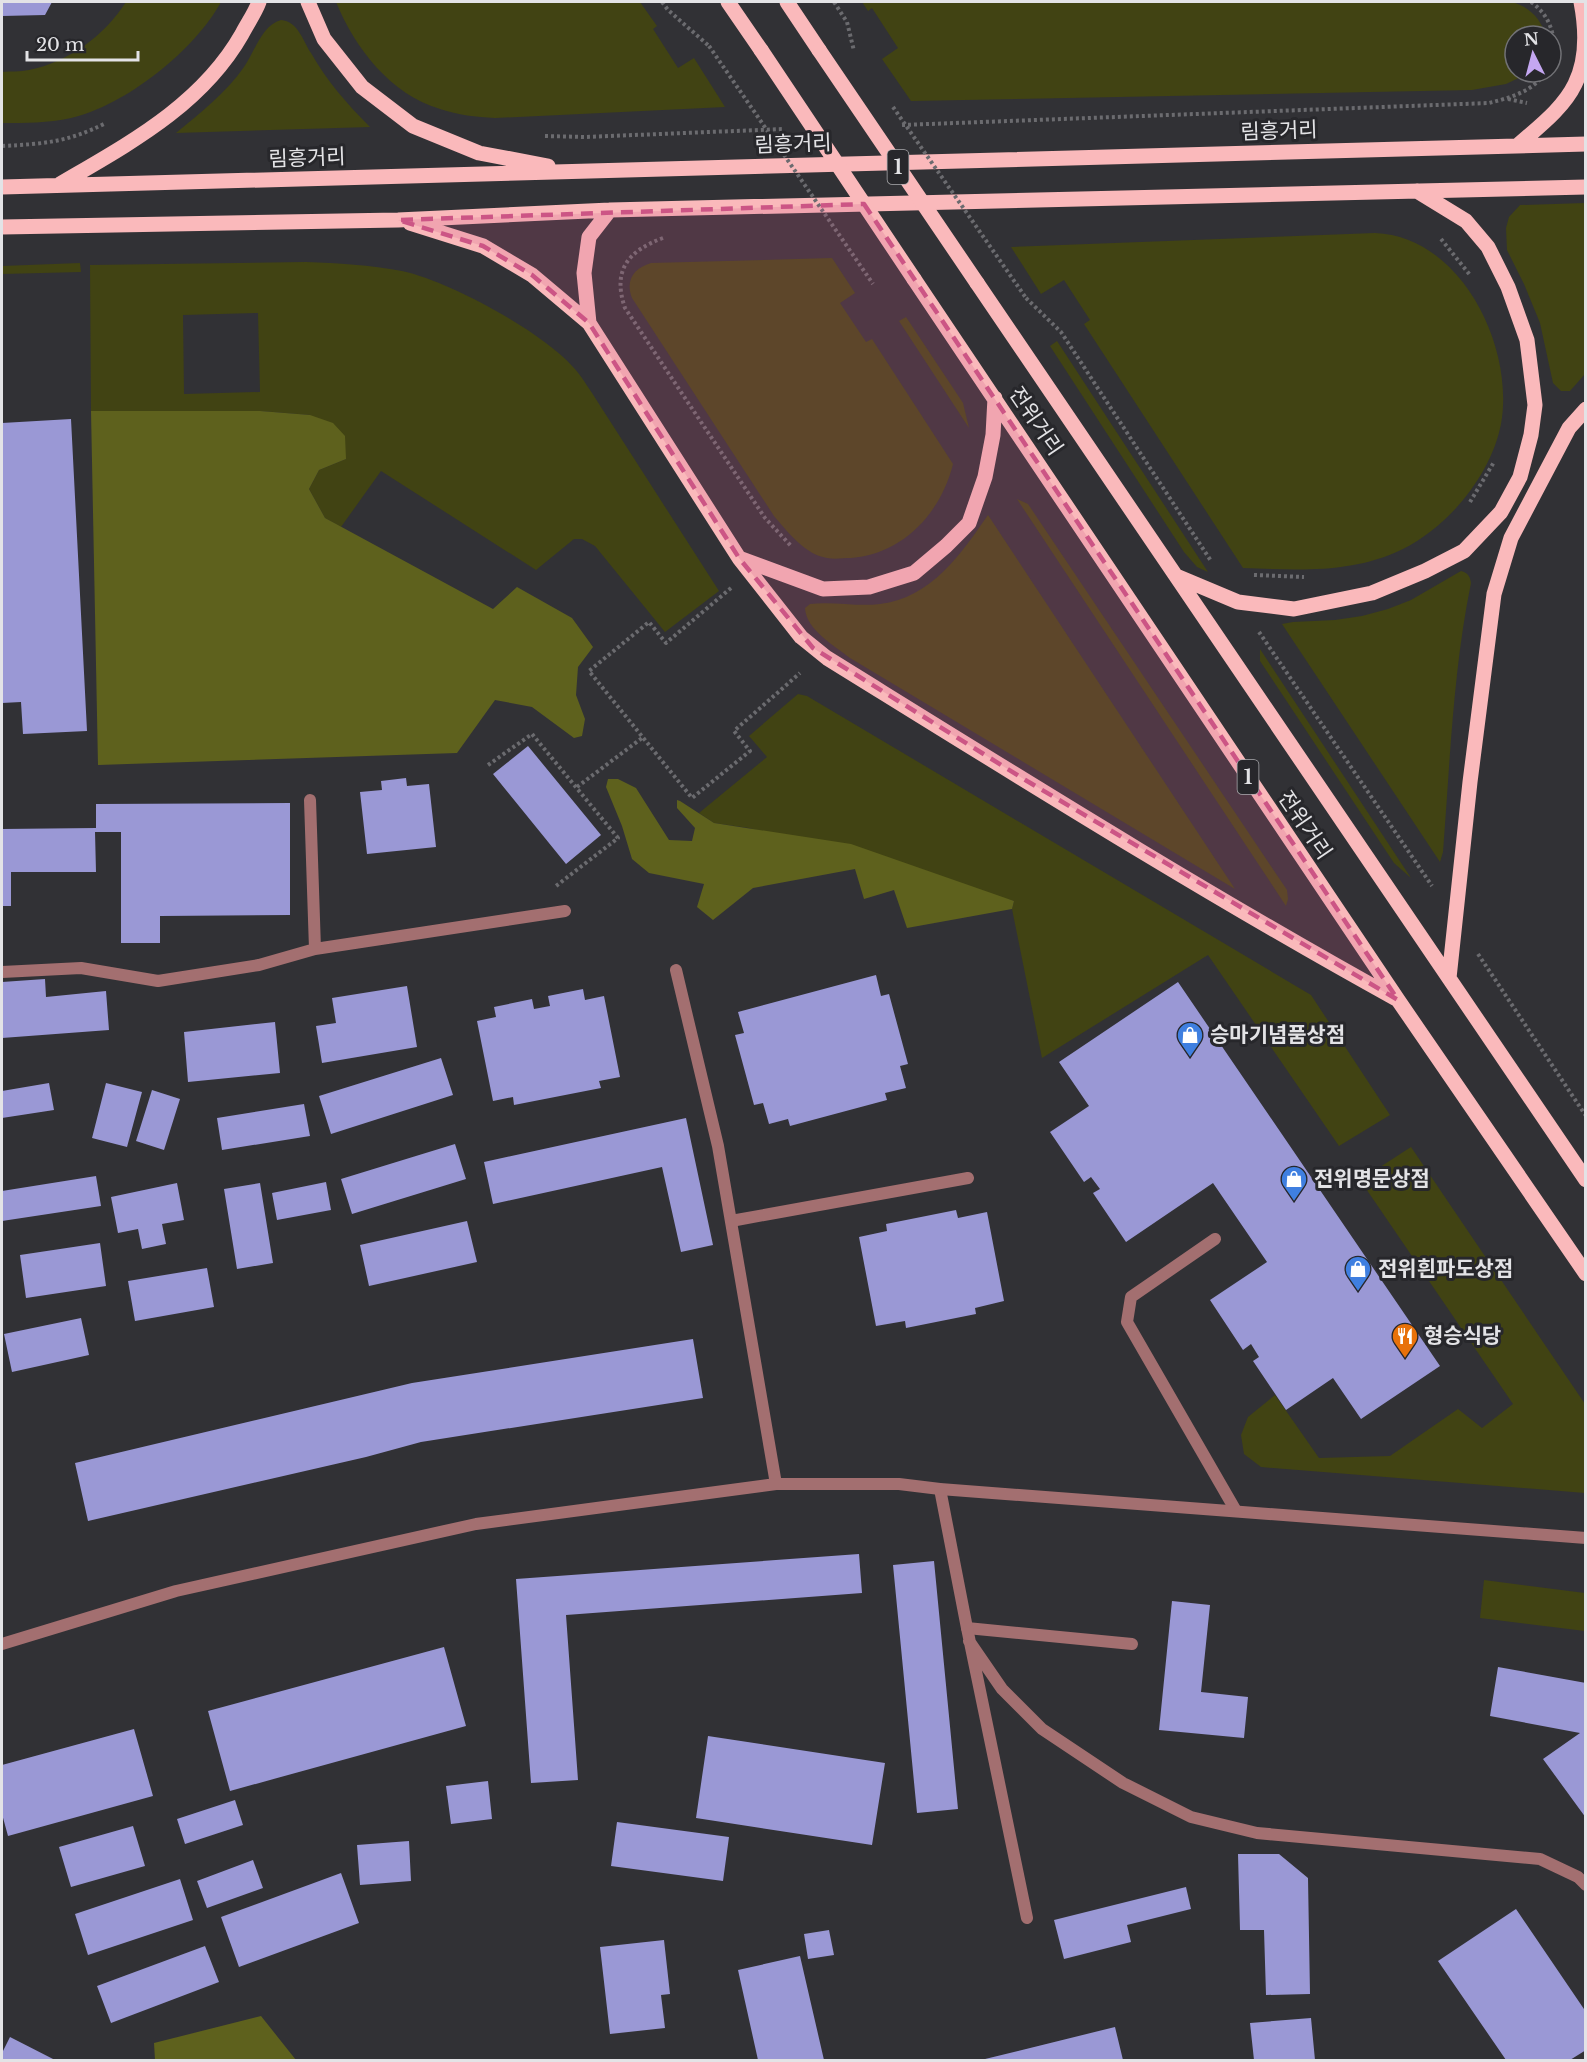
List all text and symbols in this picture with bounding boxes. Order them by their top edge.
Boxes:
scale bar [27,24,138,62]
north arrow [1503,24,1563,84]
text: N [1523,28,1540,50]
text: 20 m [36,34,84,56]
street label: 림흥거리 [1240,117,1318,145]
street label: 림흥거리 [754,130,832,158]
street label: 림흥거리 [268,144,346,172]
road number: 1 [888,150,908,184]
street label: 전위거리 [1004,382,1068,460]
road number: 1 [1238,760,1258,794]
street label: 전위거리 [1273,786,1337,864]
shop icon: 승마기념품상점 [1175,1020,1205,1058]
place label: 승마기념품상점 [1210,1022,1345,1048]
shop icon: 전위명문상점 [1279,1164,1309,1202]
place label: 전위명문상점 [1314,1166,1430,1192]
shop icon: 전위흰파도상점 [1343,1254,1373,1292]
place label: 전위흰파도상점 [1378,1256,1513,1282]
restaurant icon: 형승식당 [1390,1321,1420,1359]
place label: 형승식당 [1424,1323,1501,1349]

